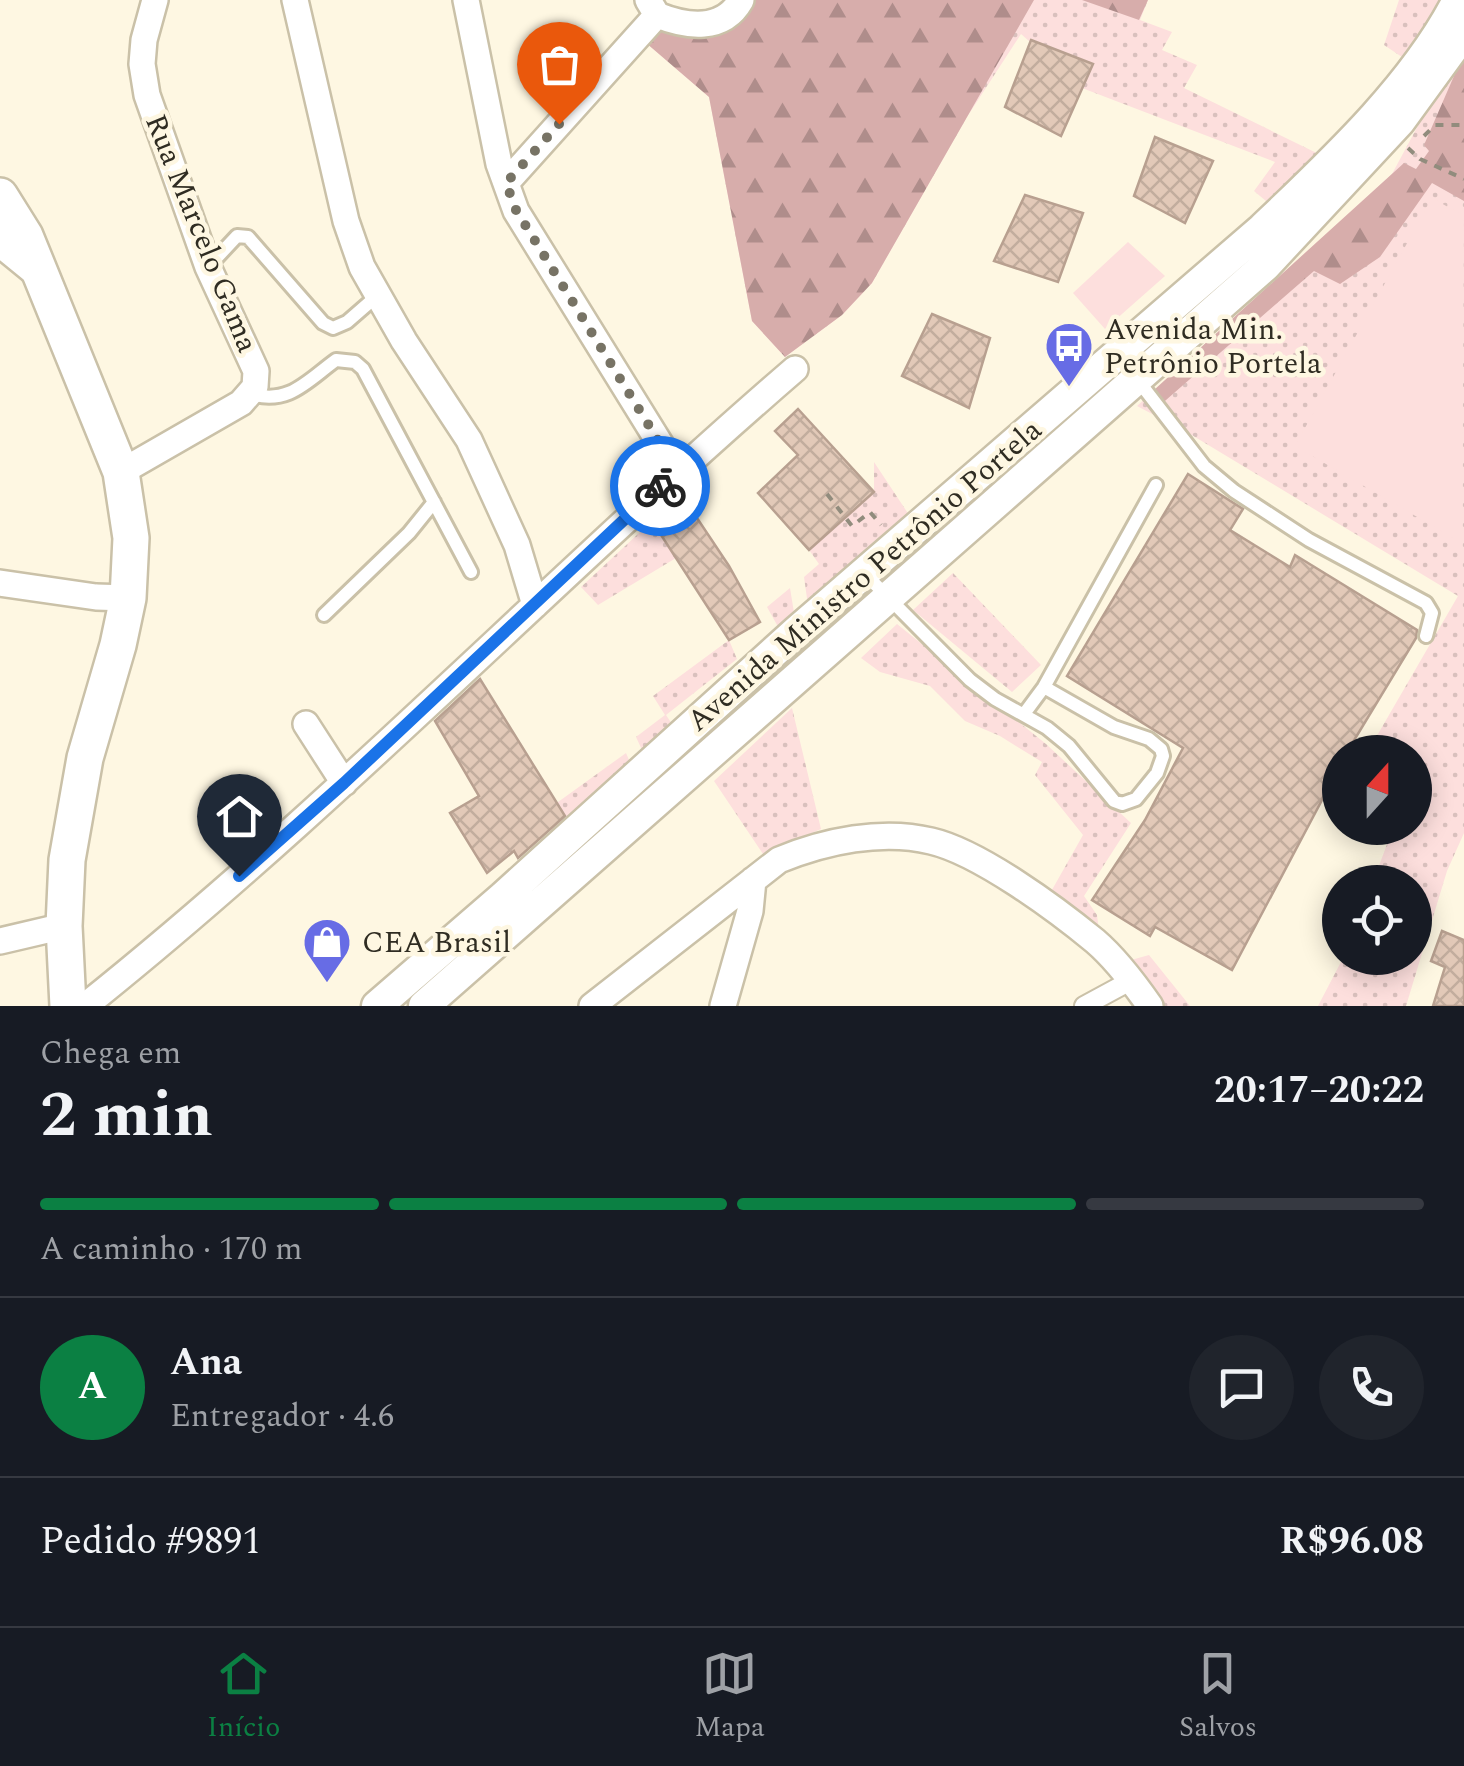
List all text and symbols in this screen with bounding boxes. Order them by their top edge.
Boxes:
pin [517,22,602,125]
icon: bag [532,37,587,92]
street label: Rua Marcelo Gama [132,107,270,360]
place label: Avenida Min. Petrônio Portela [1104,307,1322,387]
bus stop icon: Avenida Min. Petrônio Portela [1043,320,1095,388]
street label: Avenida Ministro Petrônio Portela [677,408,1053,743]
courier [610,436,710,536]
icon: bike [633,459,688,514]
north arrow [1322,735,1432,845]
map controls [1322,735,1432,975]
pin [197,774,282,877]
icon: home [212,789,267,844]
button: locate [1322,865,1432,975]
shop icon: CEA Brasil [301,916,353,984]
place label: CEA Brasil [362,920,511,966]
text: Chega em [40,1029,181,1078]
text: 20:17–20:22 [1214,1062,1424,1120]
text: 2 min [40,1066,213,1165]
text: A caminho · 170 m [40,1225,302,1274]
text: Ana [170,1334,242,1392]
button: chat [1189,1335,1294,1440]
button: phone [1319,1335,1424,1440]
text: A [78,1358,107,1416]
text: Entregador · 4.6 [170,1392,394,1441]
text: Pedido #9891 [40,1513,261,1571]
text: R$96.08 [1280,1513,1424,1571]
tab: Início [207,1646,280,1749]
tab: Mapa [694,1646,765,1749]
tab: Salvos [1179,1646,1257,1749]

